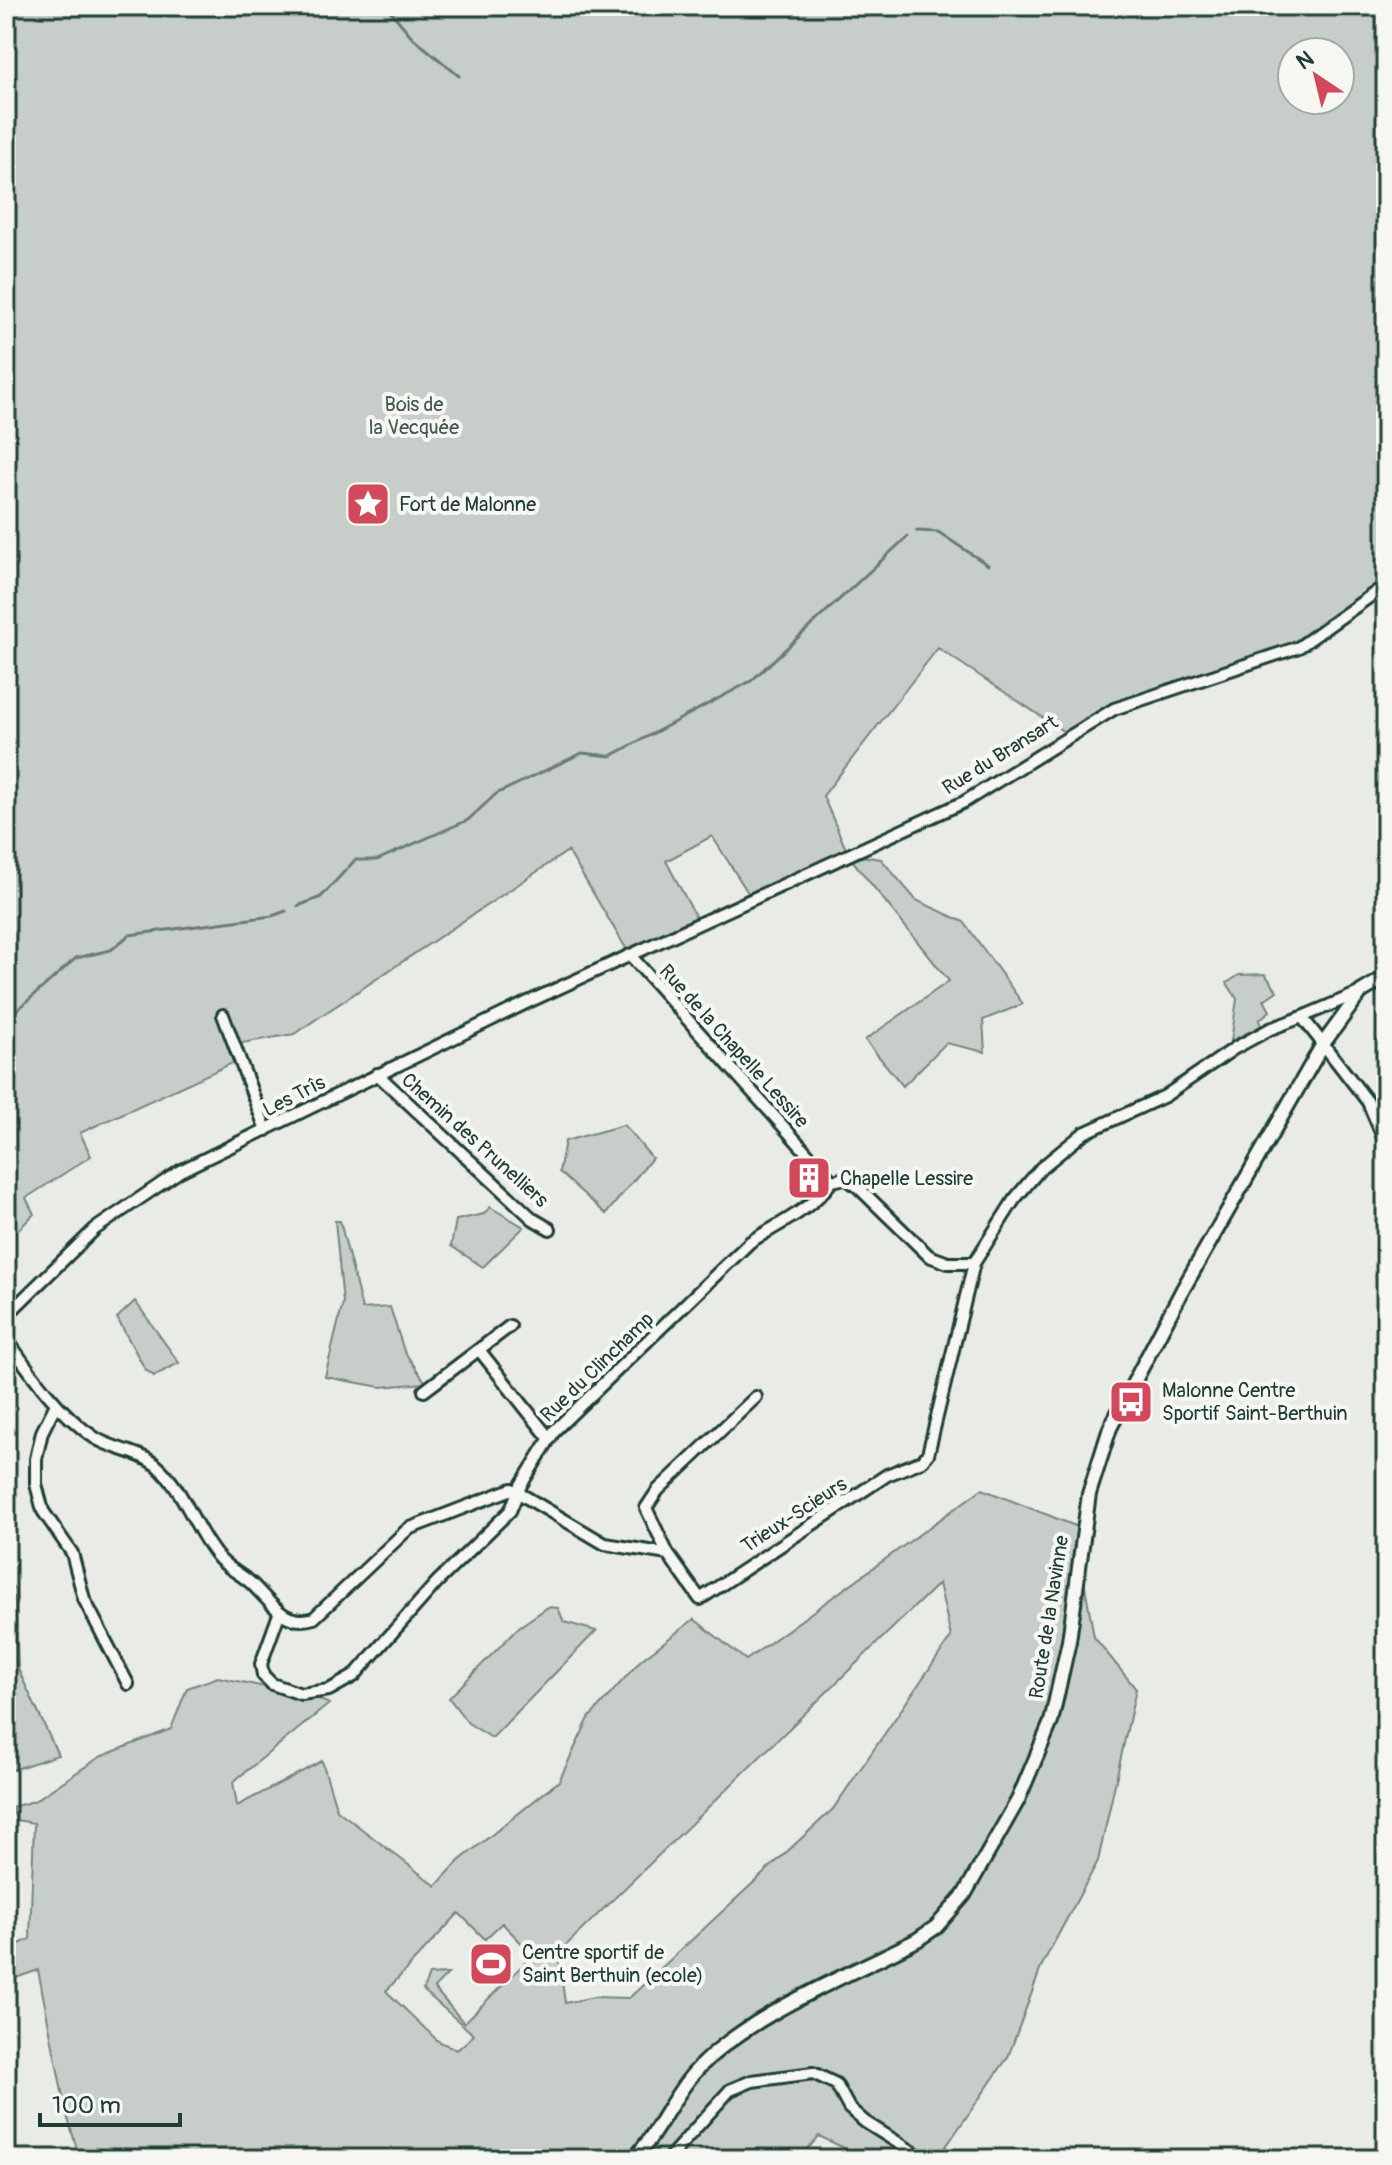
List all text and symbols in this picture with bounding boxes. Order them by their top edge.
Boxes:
north arrow [1276,36,1356,116]
text: N [1291,45,1319,76]
park label: Bois de la Vecquée [369,392,459,440]
place icon: Fort de Malonne [344,480,392,528]
place label: Fort de Malonne [399,492,536,517]
street label: Rue du Bransart [938,709,1063,800]
street label: Rue de la Chapelle Lessire [654,959,814,1133]
street label: Chemin des Prunelliers [396,1067,554,1213]
street label: Les Trîs [259,1070,329,1122]
building icon: Chapelle Lessire [785,1154,833,1202]
place label: Chapelle Lessire [840,1166,973,1191]
street label: Rue du Clinchamp [535,1307,659,1427]
bus stop icon: Malonne Centre Sportif Saint-Berthuin [1107,1378,1155,1426]
place label: Malonne Centre Sportif Saint-Berthuin [1162,1378,1348,1426]
street label: Trieux-Scieurs [736,1472,852,1558]
street label: Route de la Navinne [1024,1533,1074,1700]
sports icon: Centre sportif de Saint Berthuin (ecole) [467,1940,515,1988]
place label: Centre sportif de Saint Berthuin (ecole) [522,1940,703,1988]
scale bar [40,2077,180,2127]
text: 100 m [52,2091,121,2120]

